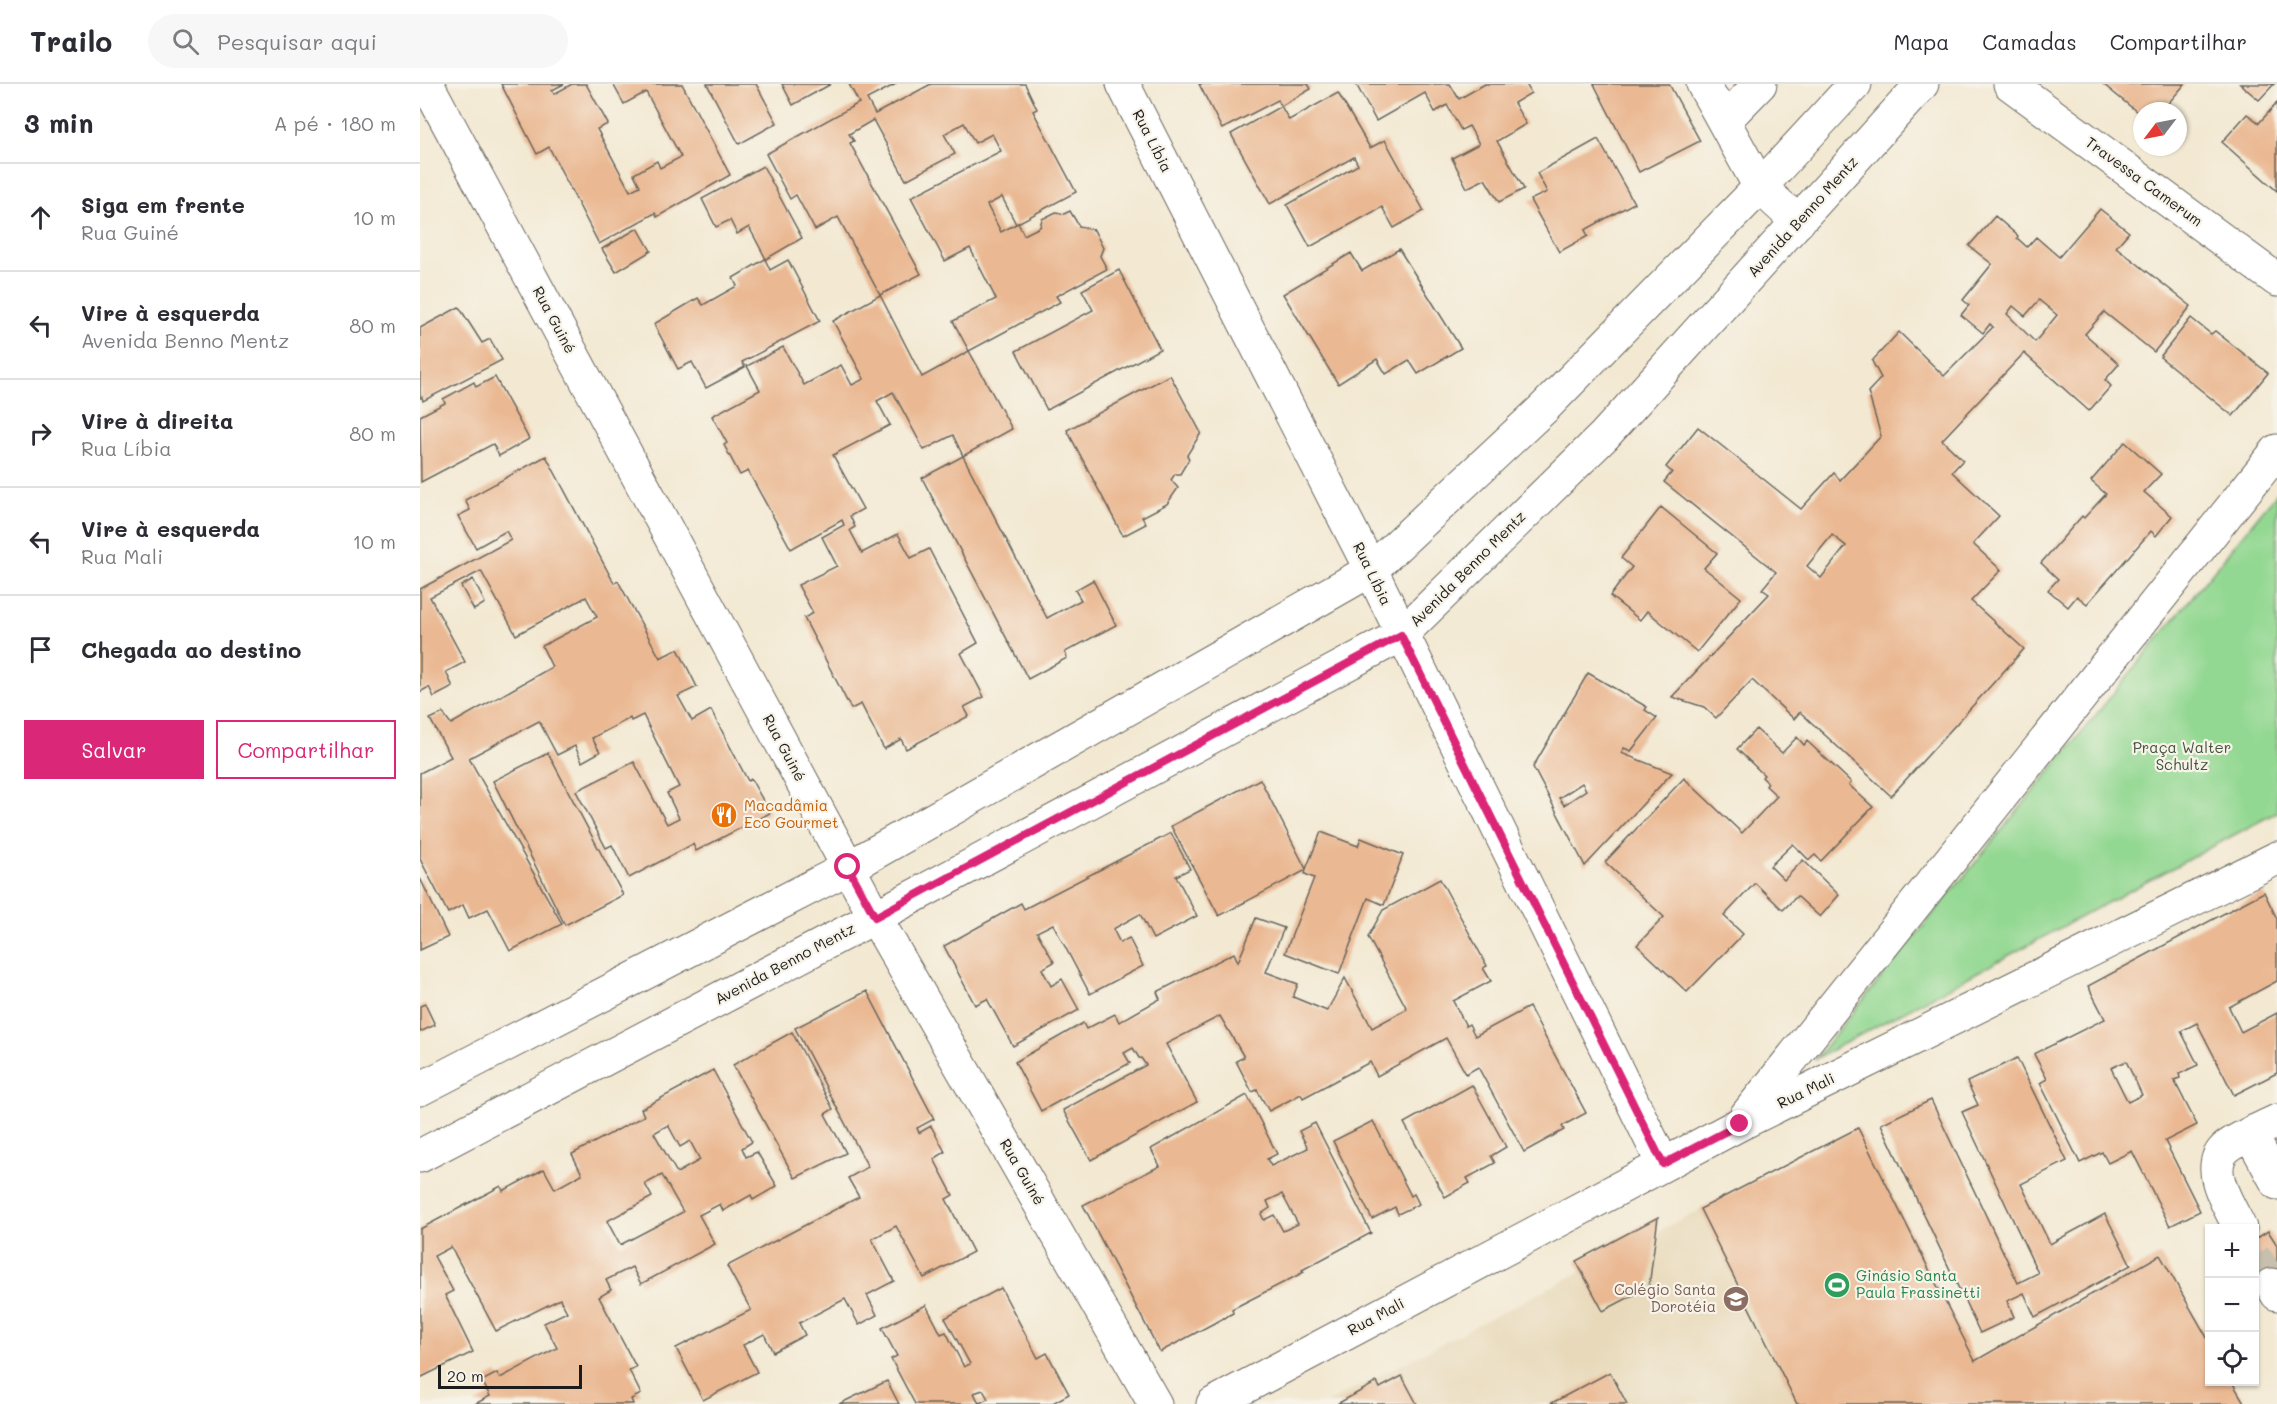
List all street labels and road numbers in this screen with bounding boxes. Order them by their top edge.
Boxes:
street label: Rua Líbia [1129,106,1177,175]
street label: Travessa Camerum [2082,132,2207,230]
street label: Avenida Benno Mentz [1743,152,1862,281]
street label: Rua Guiné [529,282,581,357]
street label: Avenida Benno Mentz [1405,506,1530,631]
street label: Rua Líbia [1349,539,1397,609]
street label: Rua Guiné [759,710,811,785]
street label: Avenida Benno Mentz [711,918,858,1009]
street label: Rua Mali [1773,1068,1838,1113]
street label: Rua Guiné [996,1135,1050,1208]
street label: Rua Mali [1344,1293,1407,1339]

